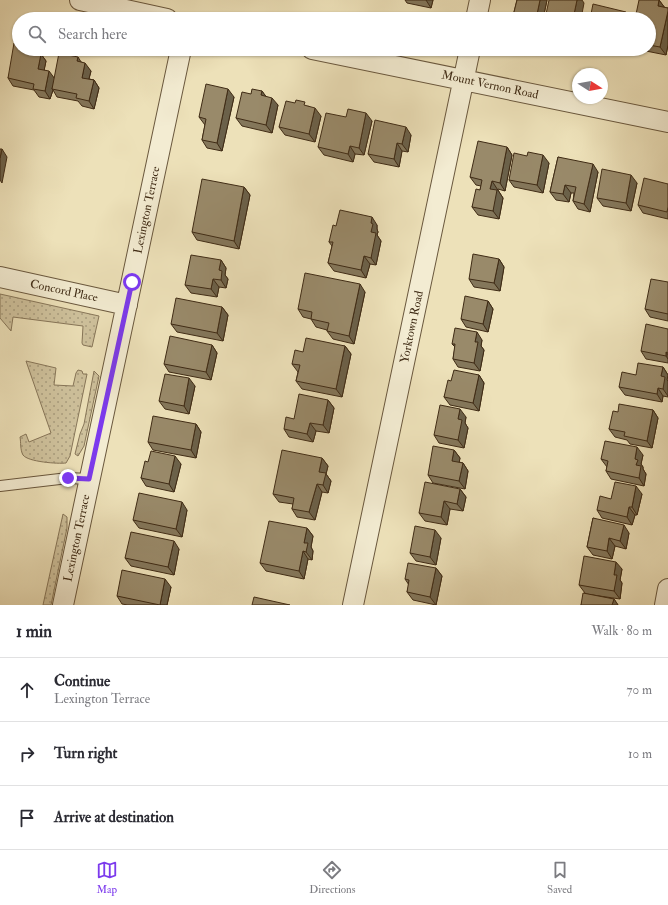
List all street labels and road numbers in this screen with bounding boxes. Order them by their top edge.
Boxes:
street label: Mount Vernon Road [440,67,540,103]
street label: Lexington Terrace [130,165,164,255]
street label: Concord Place [29,276,99,306]
street label: Yorktown Road [397,289,427,365]
street label: Lexington Terrace [60,493,94,583]

